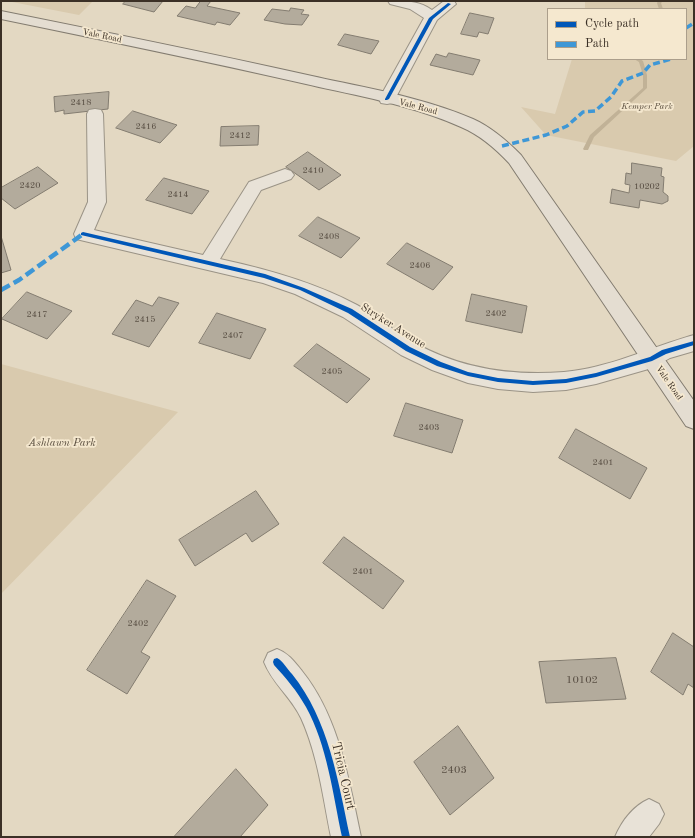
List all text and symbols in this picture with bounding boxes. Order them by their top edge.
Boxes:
legend [547,8,687,60]
text: Cycle path [585,18,639,30]
street label: Vale Road [81,27,123,45]
text: Path [585,38,609,50]
street label: Vale Road [397,97,439,117]
house number: 2418 [71,98,91,108]
park label: Kemper Park [621,102,673,112]
house number: 2416 [136,122,156,132]
house number: 2412 [230,131,250,141]
house number: 2410 [303,166,323,176]
house number: 2420 [20,181,40,191]
house number: 10202 [634,182,660,192]
house number: 2414 [168,190,188,200]
house number: 2408 [319,232,339,242]
house number: 2406 [410,261,430,271]
street label: Stryker Avenue [358,301,428,351]
house number: 2402 [486,309,506,319]
house number: 2417 [27,310,47,320]
house number: 2415 [135,315,155,325]
house number: 2407 [223,331,243,341]
street label: Vale Road [653,364,685,402]
house number: 2405 [322,367,342,377]
house number: 2403 [419,423,439,433]
park label: Ashlawn Park [28,436,96,450]
house number: 2401 [593,458,613,468]
house number: 2401 [353,567,373,577]
house number: 2402 [128,619,148,629]
house number: 10102 [566,673,598,687]
street label: Tricia Court [328,740,358,812]
house number: 2403 [441,763,467,777]

